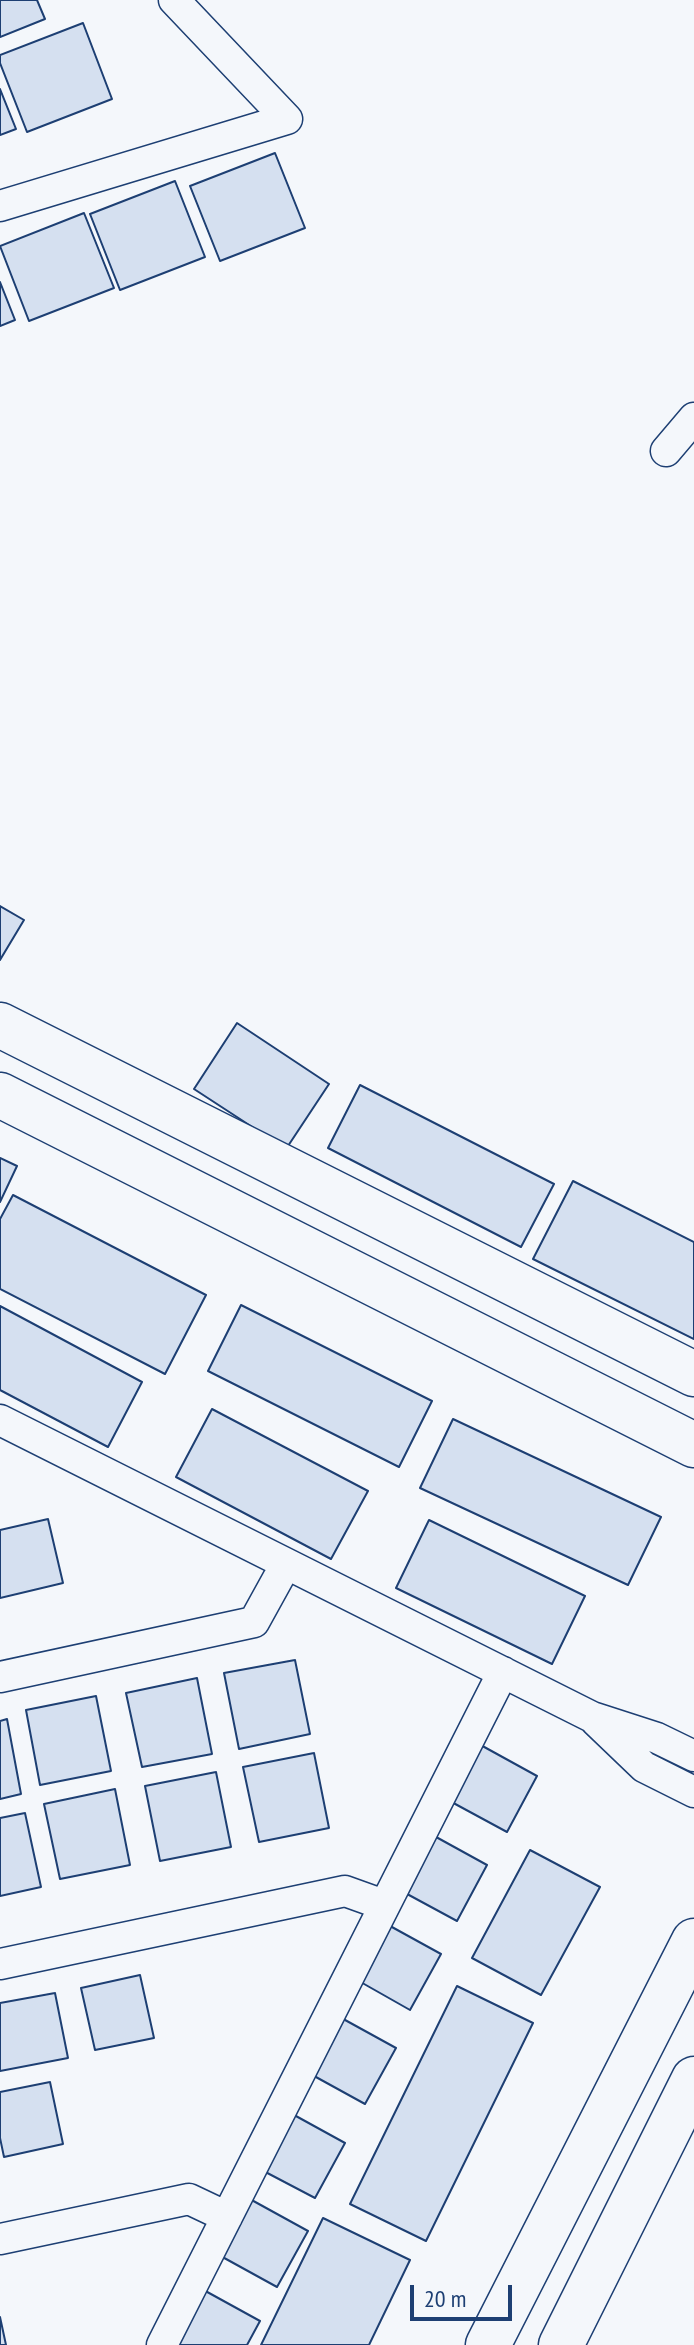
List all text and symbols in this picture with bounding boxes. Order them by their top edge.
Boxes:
scale bar [414,2269,516,2319]
text: 20 m [424,2283,466,2314]

